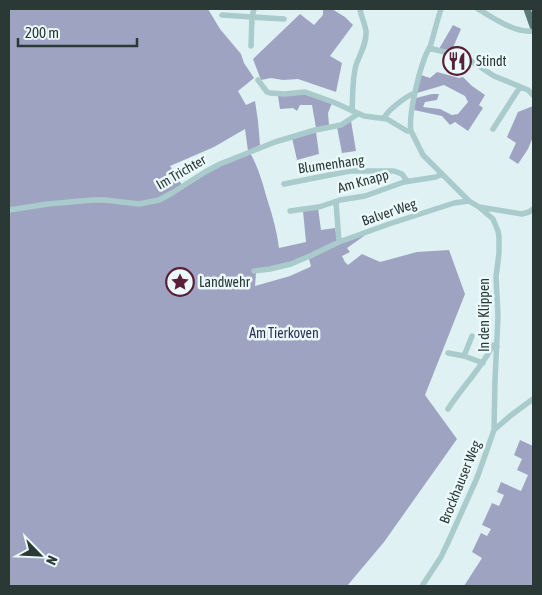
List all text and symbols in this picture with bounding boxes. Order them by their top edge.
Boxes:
scale bar [18,15,136,47]
text: 200 m [25,24,59,41]
restaurant icon: Stindt [442,46,472,76]
place label: Stindt [476,53,507,69]
street label: Im Trichter [153,151,209,193]
street label: Blumenhang [297,151,365,177]
street label: Am Knapp [336,166,391,196]
street label: Balver Weg [360,195,418,229]
place icon: Landwehr [165,267,195,297]
place label: Landwehr [199,274,251,290]
street label: In den Klippen [476,278,492,352]
park label: Am Tierkoven [249,325,319,341]
street label: Brockhauser Weg [436,438,484,526]
north arrow [15,530,65,580]
text: N [43,553,61,567]

